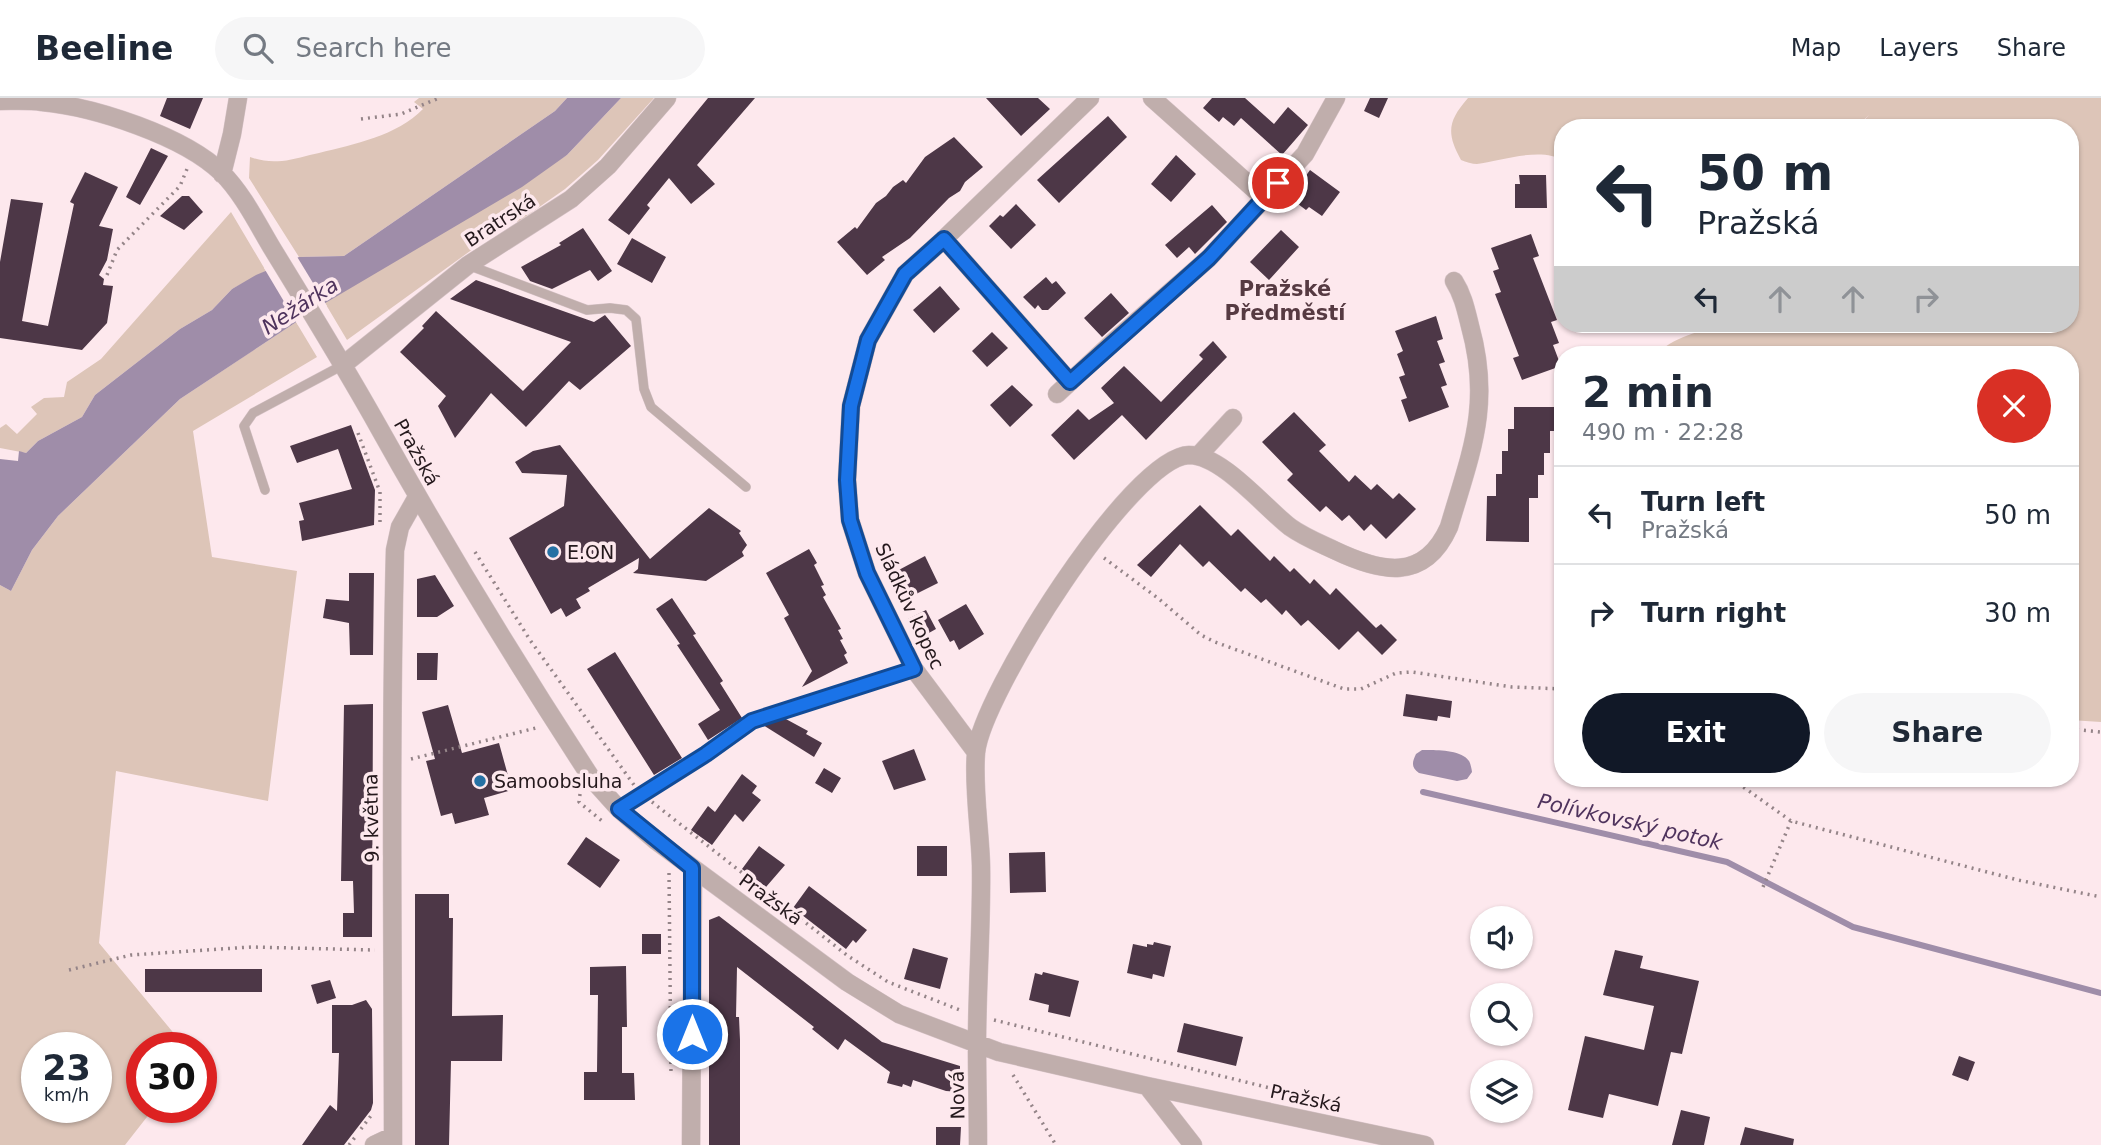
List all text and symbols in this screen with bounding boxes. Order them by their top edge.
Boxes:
search box [215,17,705,80]
text: Beeline [35,29,173,68]
icon: search [239,29,277,67]
text: Search here [295,33,452,63]
text: Map [1791,34,1841,62]
text: Layers [1879,34,1959,62]
text: Share [1997,34,2066,62]
text: 50 m [1697,145,1833,202]
icon: left [1582,147,1673,238]
pin [1248,153,1308,213]
icon: arrive [1259,164,1297,202]
street label: Bratrská [460,189,540,251]
text: Pražská [1697,204,1820,242]
water label: Nežárka [257,272,343,340]
district label: Pražské Předměstí [1225,277,1347,325]
icon: left [1688,280,1726,318]
icon: ahead [1761,280,1799,318]
icon: ahead [1834,280,1872,318]
icon: right [1907,280,1945,318]
text: 2 min [1582,368,1714,417]
button: close [1977,369,2051,443]
street label: Pražská [390,415,444,489]
text: 490 m · 22:28 [1582,419,1744,445]
text: Turn left [1641,487,1765,517]
icon: left [1582,496,1620,534]
text: 50 m [1984,500,2051,530]
text: Pražská [1641,517,1729,543]
street label: Sládkův kopec [871,539,949,673]
place label: E.ON [567,541,614,563]
marker: E.ON [545,544,561,560]
icon: right [1582,594,1620,632]
text: Turn right [1641,598,1786,628]
text: 30 m [1984,598,2051,628]
button: Exit [1582,693,1810,773]
button: Share [1824,693,2051,773]
place label: Samoobsluha [494,770,622,792]
street label: 9. května [359,773,383,863]
marker: Samoobsluha [472,773,488,789]
water label: Polívkovský potok [1535,789,1725,855]
street label: Pražská [735,869,807,929]
map controls [1470,906,1533,1123]
button: sound [1470,906,1533,969]
button: search [1470,983,1533,1046]
position arrow [655,997,729,1071]
speed limit sign: 30 [126,1032,217,1123]
text: 23 [42,1048,91,1088]
button: layers [1470,1060,1533,1123]
street label: Nová [946,1070,968,1120]
street label: Pražská [1268,1080,1344,1116]
text: km/h [44,1084,89,1105]

